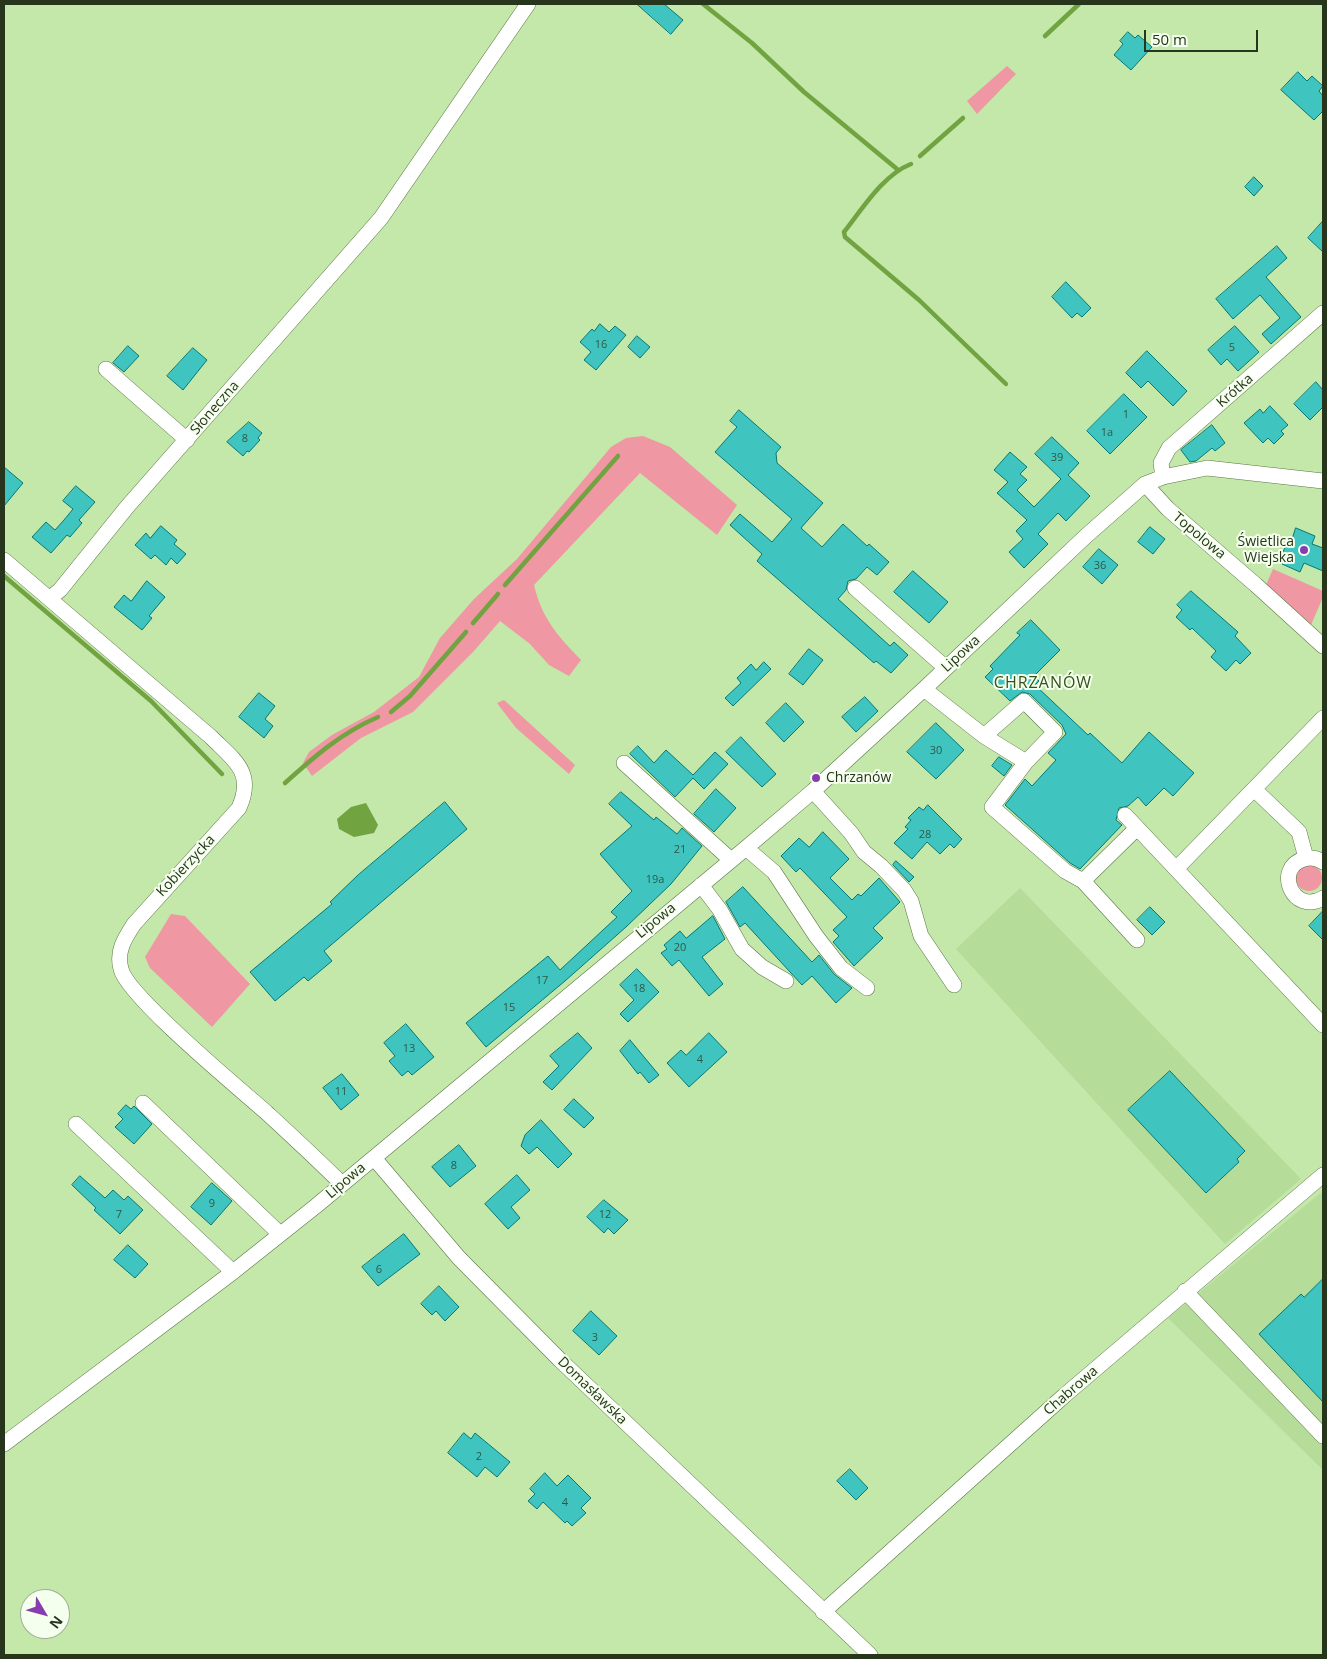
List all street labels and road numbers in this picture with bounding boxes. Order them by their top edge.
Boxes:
street label: Krótka [1213,371,1257,411]
street label: Słoneczna [187,378,243,438]
street label: Topolowa [1169,509,1229,563]
street label: Lipowa [938,632,984,676]
street label: Kobierzycka [153,832,219,900]
street label: Lipowa [633,900,679,942]
street label: Lipowa [323,1160,369,1202]
street label: Domasławska [554,1354,630,1428]
street label: Chabrowa [1040,1363,1102,1419]

